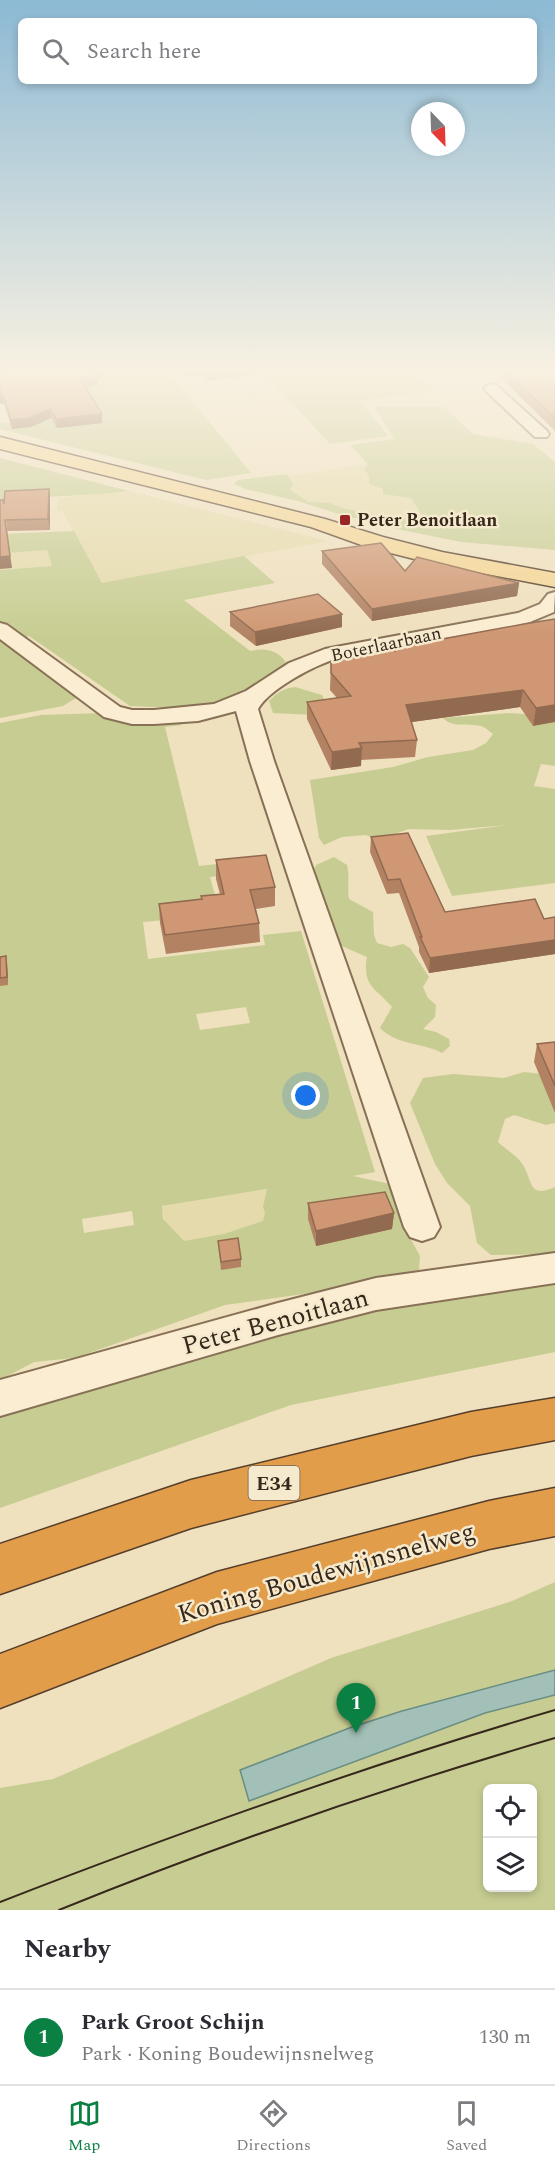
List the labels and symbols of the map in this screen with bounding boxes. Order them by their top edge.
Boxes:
north arrow [411,102,465,156]
place label: Peter Benoitlaan [357,507,497,534]
marker: Peter Benoitlaan [338,513,352,527]
street label: Boterlaarbaan [328,620,444,669]
your location [291,1081,320,1110]
street label: Peter Benoitlaan [177,1278,373,1366]
road number: E34 [248,1466,300,1500]
street label: Koning Boudewijnsnelweg [173,1511,480,1635]
pin: 1 [336,1684,376,1733]

